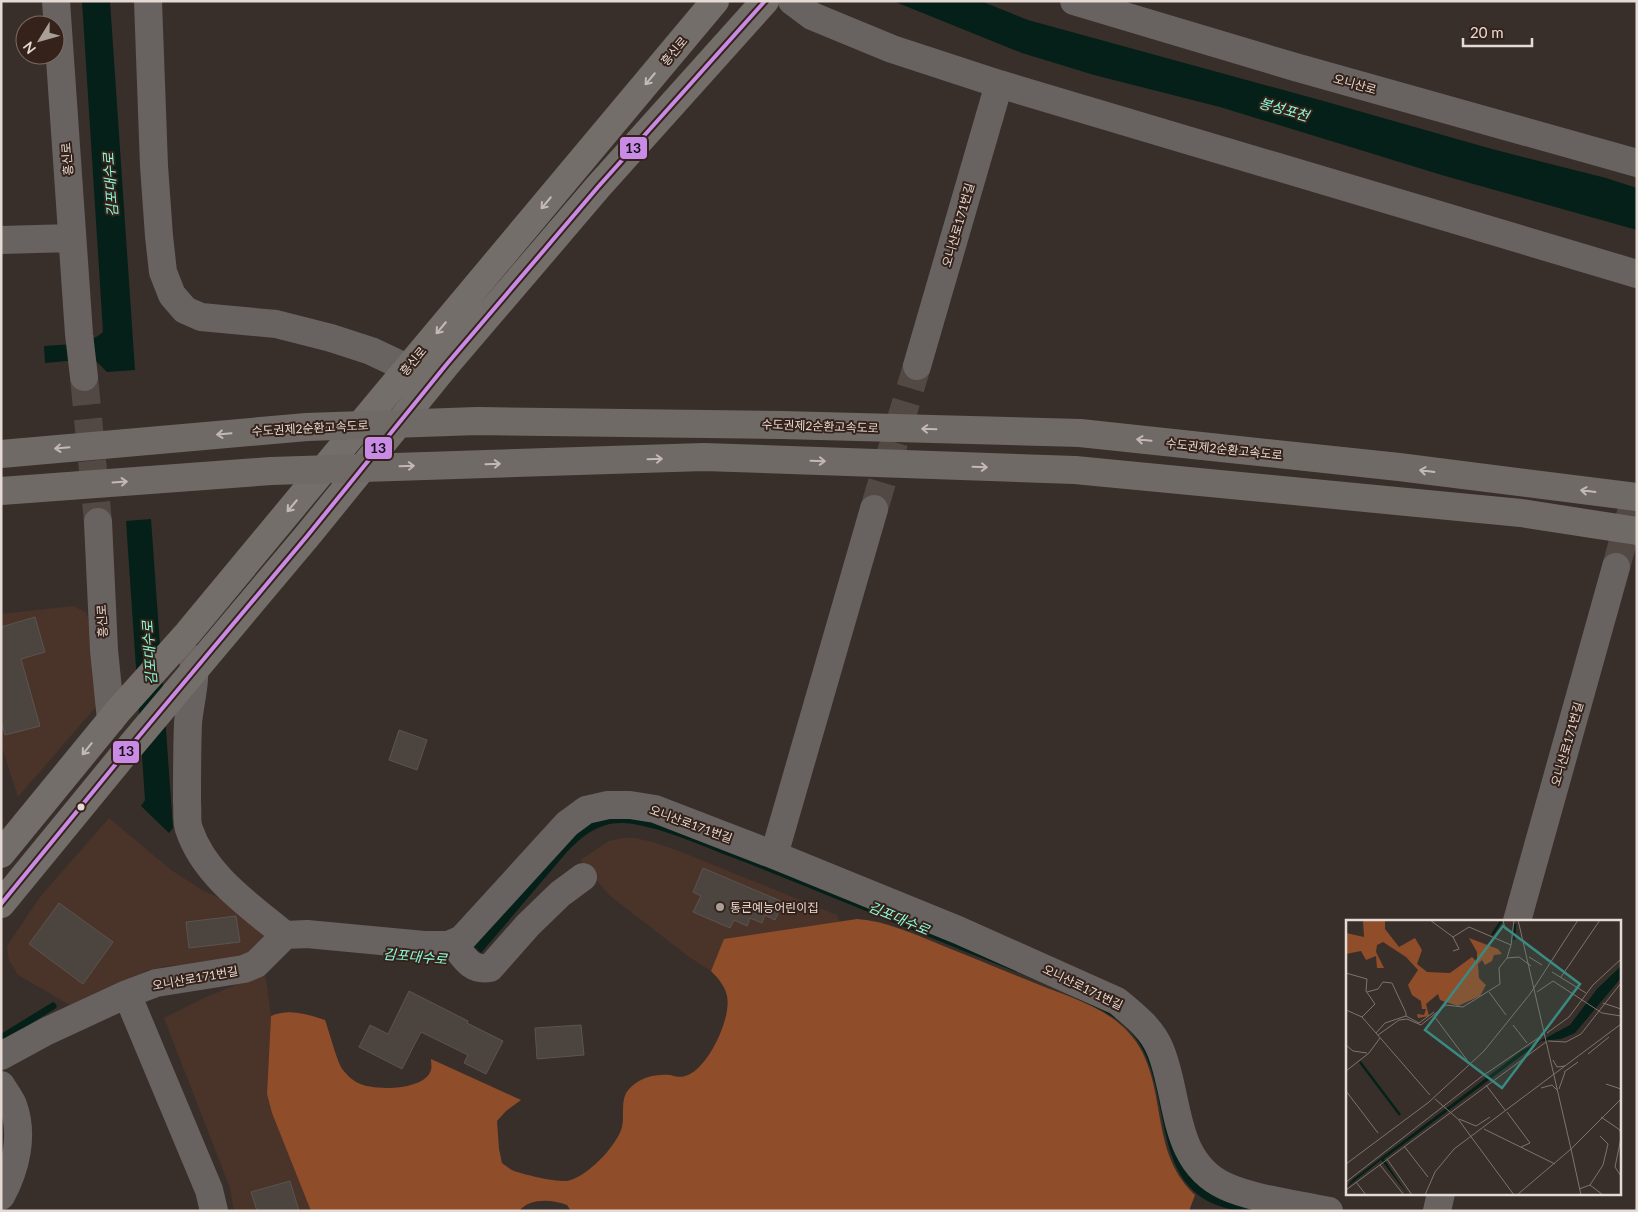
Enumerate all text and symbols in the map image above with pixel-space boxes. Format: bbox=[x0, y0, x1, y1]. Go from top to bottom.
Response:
north arrow bbox=[15, 15, 65, 65]
scale bar bbox=[1463, 15, 1532, 47]
text: 20 m bbox=[1470, 23, 1504, 41]
street label: 흥신로 bbox=[658, 33, 690, 69]
text: N bbox=[19, 39, 39, 58]
street label: 오니산로 bbox=[1332, 71, 1378, 97]
one-way arrow bbox=[645, 72, 656, 85]
water label: 봉성포천 bbox=[1257, 94, 1312, 125]
line badge: 13 bbox=[619, 136, 648, 160]
text: 13 bbox=[625, 139, 641, 156]
street label: 흥신로 bbox=[58, 142, 76, 176]
water label: 김포대수로 bbox=[99, 151, 121, 218]
street label: 오니산로171번길 bbox=[939, 181, 977, 269]
one-way arrow bbox=[540, 196, 551, 209]
one-way arrow bbox=[436, 321, 447, 334]
street label: 흥신로 bbox=[397, 343, 429, 379]
street label: 수도권제2순환고속도로 bbox=[761, 416, 879, 436]
street label: 수도권제2순환고속도로 bbox=[251, 417, 369, 439]
one-way arrow bbox=[922, 424, 938, 434]
one-way arrow bbox=[216, 429, 232, 439]
one-way arrow bbox=[1136, 435, 1152, 445]
street label: 수도권제2순환고속도로 bbox=[1165, 435, 1283, 463]
line badge: 13 bbox=[364, 436, 393, 460]
text: 13 bbox=[370, 439, 386, 456]
one-way arrow bbox=[54, 444, 70, 453]
one-way arrow bbox=[647, 454, 663, 463]
one-way arrow bbox=[809, 456, 825, 466]
one-way arrow bbox=[485, 459, 501, 468]
one-way arrow bbox=[399, 462, 415, 471]
one-way arrow bbox=[972, 462, 988, 472]
one-way arrow bbox=[1420, 465, 1436, 475]
one-way arrow bbox=[111, 477, 127, 487]
one-way arrow bbox=[1581, 486, 1597, 496]
one-way arrow bbox=[287, 499, 298, 512]
street label: 흥신로 bbox=[94, 604, 110, 638]
water label: 김포대수로 bbox=[138, 619, 160, 686]
street label: 오니산로171번길 bbox=[1548, 700, 1586, 788]
line badge: 13 bbox=[112, 740, 140, 764]
one-way arrow bbox=[81, 742, 93, 755]
text: 13 bbox=[118, 742, 134, 759]
unlabelled marker bbox=[76, 802, 86, 812]
street label: 오니산로171번길 bbox=[647, 802, 735, 846]
water label: 김포대수로 bbox=[866, 898, 933, 939]
place label: 통큰예능어린이집 bbox=[730, 900, 818, 915]
marker: 통큰예능어린이집 bbox=[714, 901, 726, 913]
inset map bbox=[1346, 920, 1620, 1194]
water label: 김포대수로 bbox=[382, 945, 449, 967]
street label: 오니산로171번길 bbox=[1041, 961, 1125, 1013]
street label: 오니산로171번길 bbox=[151, 963, 239, 993]

